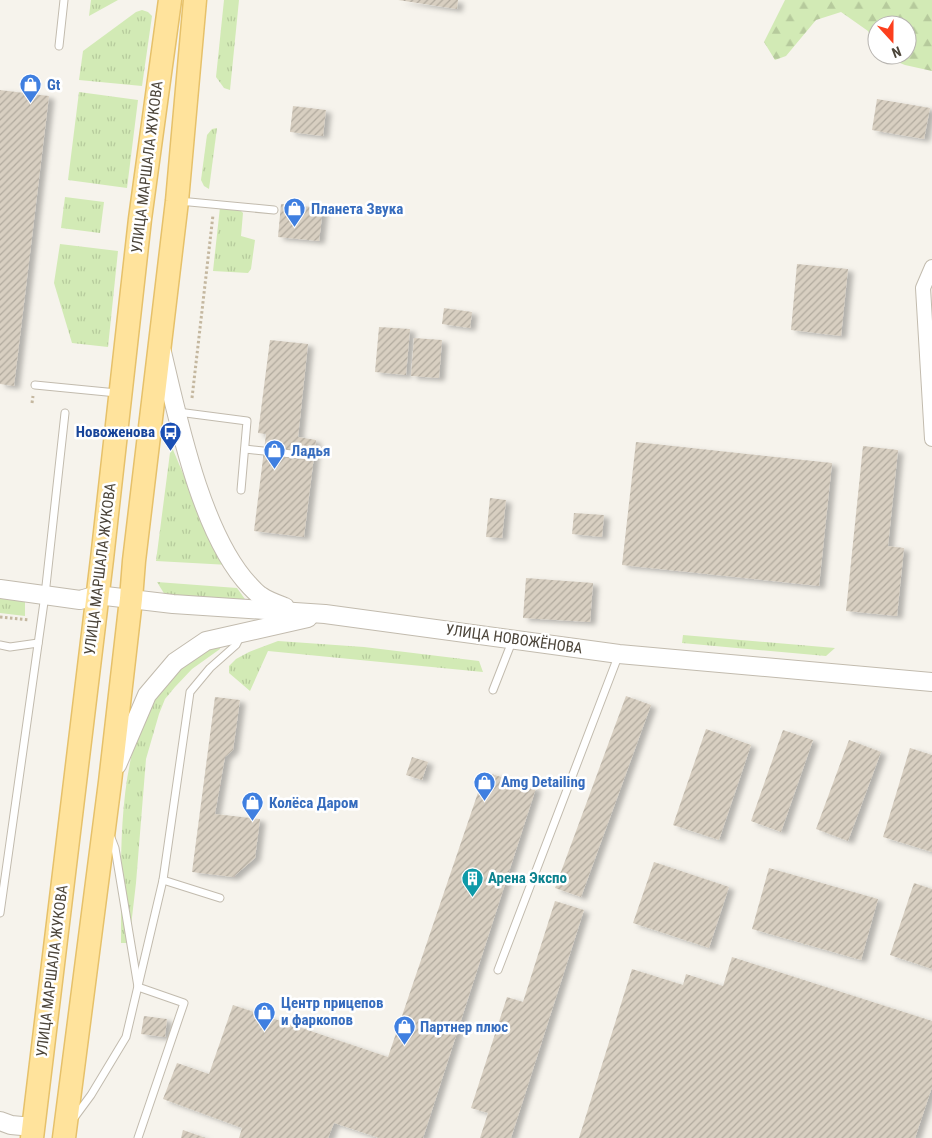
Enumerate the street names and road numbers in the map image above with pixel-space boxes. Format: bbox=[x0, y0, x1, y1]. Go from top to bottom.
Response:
street label: УЛИЦА МАРШАЛА ЖУКОВА bbox=[128, 80, 167, 254]
street label: УЛИЦА МАРШАЛА ЖУКОВА bbox=[81, 482, 120, 656]
street label: УЛИЦА НОВОЖЁНОВА bbox=[444, 620, 584, 658]
street label: УЛИЦА МАРШАЛА ЖУКОВА bbox=[33, 884, 72, 1058]

